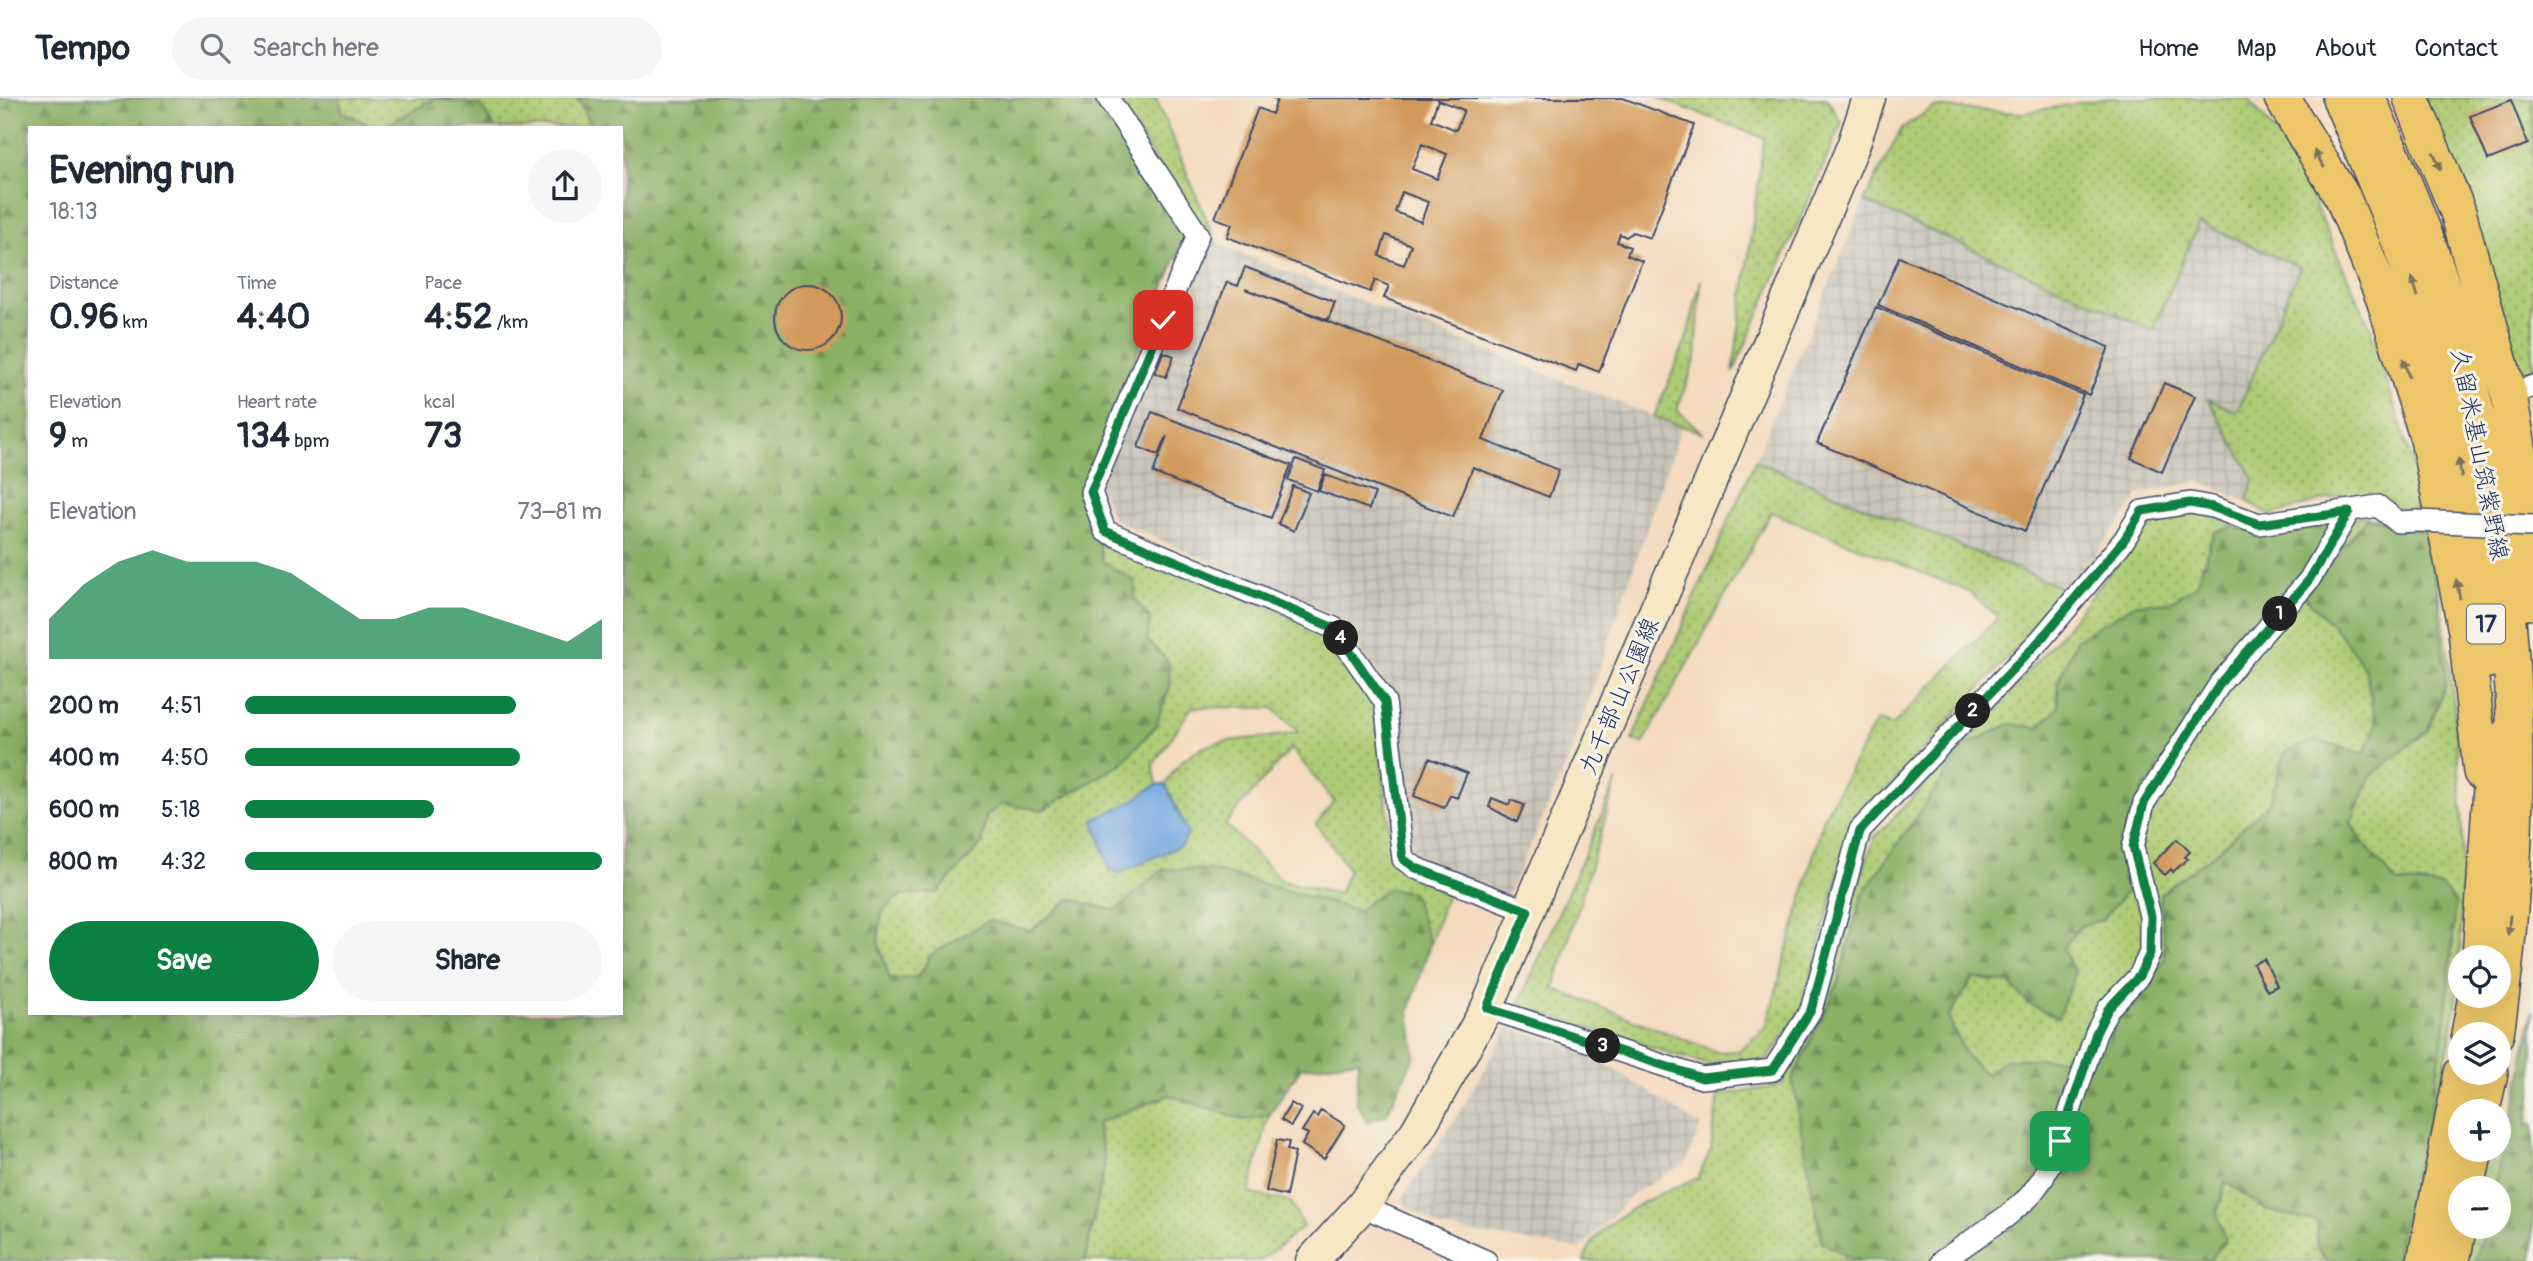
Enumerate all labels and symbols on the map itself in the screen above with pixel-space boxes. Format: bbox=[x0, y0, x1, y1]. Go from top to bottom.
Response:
one-way arrow bbox=[2313, 149, 2325, 168]
one-way arrow bbox=[2431, 151, 2443, 171]
one-way arrow bbox=[2410, 276, 2420, 297]
pin bbox=[1133, 290, 1193, 350]
street label: 久留米基山筑紫野線 bbox=[2445, 345, 2514, 563]
one-way arrow bbox=[2400, 358, 2410, 379]
one-way arrow bbox=[2454, 457, 2465, 479]
one-way arrow bbox=[2452, 578, 2463, 600]
pin: 1 bbox=[2262, 596, 2298, 632]
road number: 17 bbox=[2467, 604, 2505, 644]
street label: 九千部山公園線 bbox=[1573, 613, 1666, 779]
pin: 4 bbox=[1324, 620, 1358, 656]
pin: 2 bbox=[1955, 694, 1990, 728]
one-way arrow bbox=[2503, 914, 2514, 936]
pin: 3 bbox=[1586, 1028, 1620, 1063]
pin bbox=[2030, 1111, 2090, 1171]

